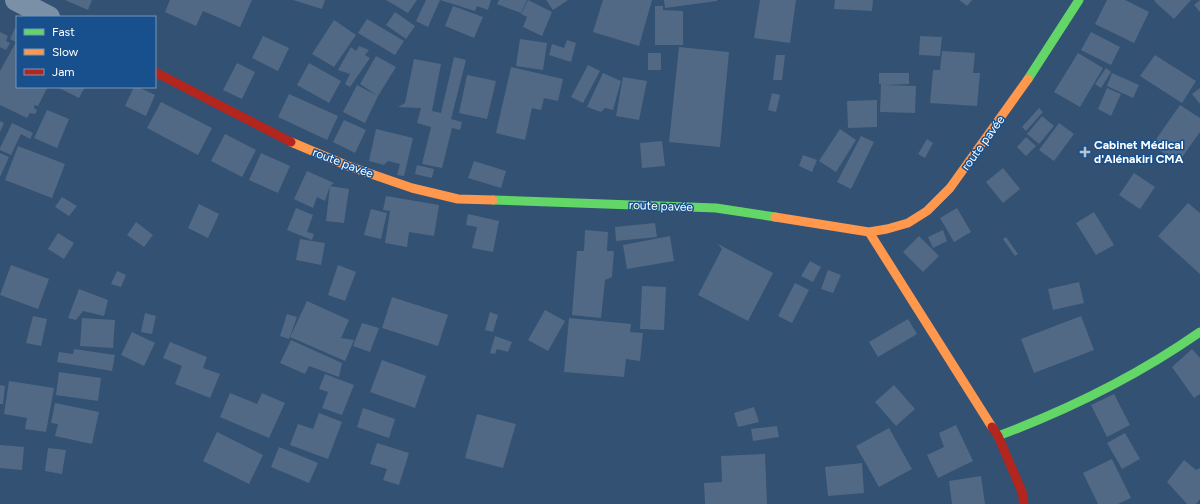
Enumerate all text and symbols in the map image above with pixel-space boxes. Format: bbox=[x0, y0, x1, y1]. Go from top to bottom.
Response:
legend bbox=[16, 16, 156, 88]
text: Fast bbox=[52, 25, 75, 39]
text: Slow bbox=[52, 45, 79, 59]
text: Jam bbox=[52, 65, 75, 79]
street label: route pavée bbox=[959, 113, 1008, 173]
place label: Cabinet Médical d'Alénakiri CMA bbox=[1094, 138, 1184, 166]
street label: route pavée bbox=[311, 145, 376, 181]
marker: Cabinet Médical d'Alénakiri CMA bbox=[1079, 146, 1091, 158]
street label: route pavée bbox=[629, 198, 694, 214]

